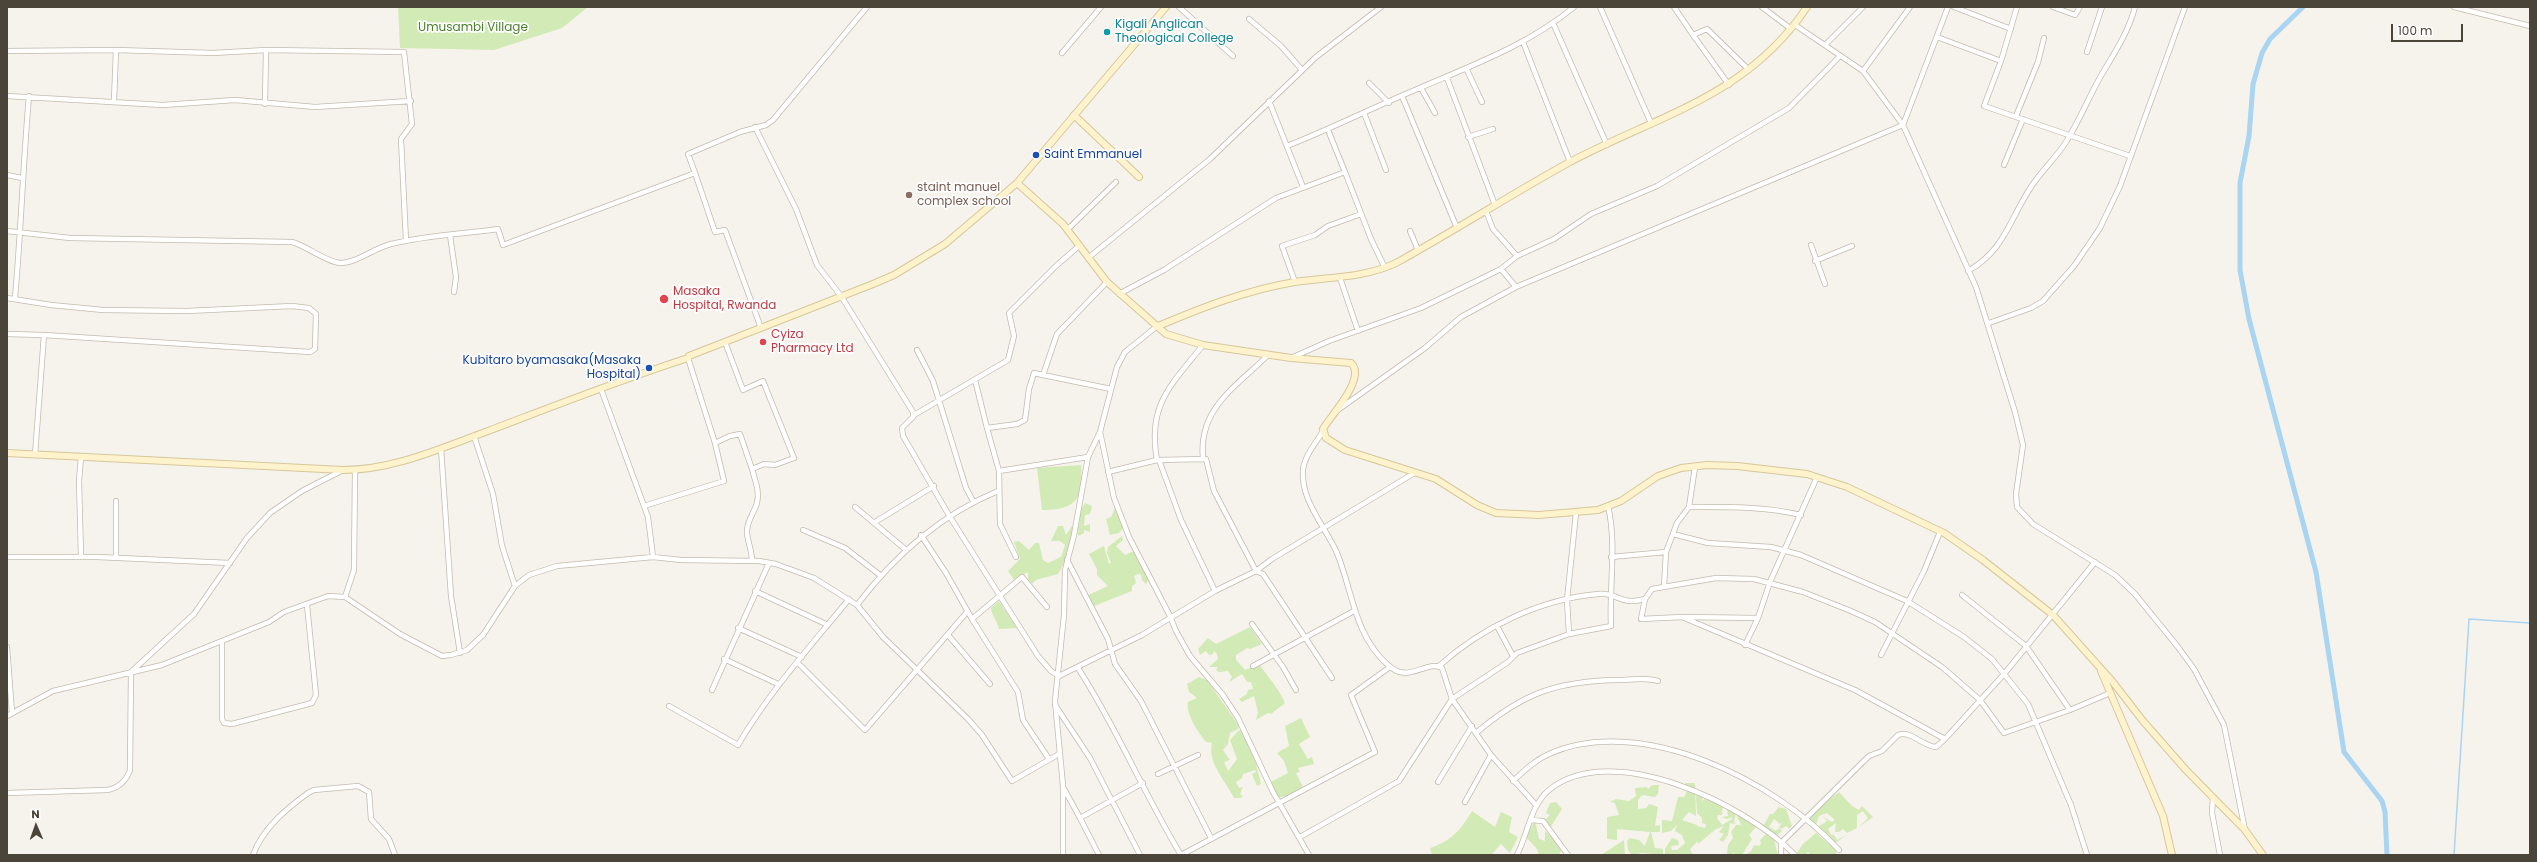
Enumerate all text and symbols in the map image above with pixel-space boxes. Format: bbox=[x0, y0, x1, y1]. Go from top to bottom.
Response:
scale bar bbox=[2393, 16, 2465, 42]
place label: Kigali Anglican Theological College bbox=[1115, 18, 1233, 46]
park label: Umusambi Village bbox=[418, 21, 528, 35]
text: 100 m bbox=[2398, 22, 2432, 39]
marker: Kigali Anglican Theological College bbox=[1102, 27, 1112, 37]
place label: Saint Emmanuel bbox=[1044, 148, 1142, 162]
marker: Saint Emmanuel bbox=[1031, 150, 1041, 160]
place label: staint manuel complex school bbox=[917, 181, 1011, 209]
marker: staint manuel complex school bbox=[904, 190, 914, 200]
place label: Masaka Hospital, Rwanda bbox=[673, 285, 776, 313]
marker: Masaka Hospital, Rwanda bbox=[658, 293, 670, 305]
place label: Cyiza Pharmacy Ltd bbox=[771, 328, 854, 356]
marker: Cyiza Pharmacy Ltd bbox=[758, 337, 768, 347]
place label: Kubitaro byamasaka(Masaka Hospital) bbox=[463, 354, 641, 382]
marker: Kubitaro byamasaka(Masaka Hospital) bbox=[644, 363, 654, 373]
north arrow bbox=[16, 806, 56, 846]
text: N bbox=[31, 806, 40, 822]

